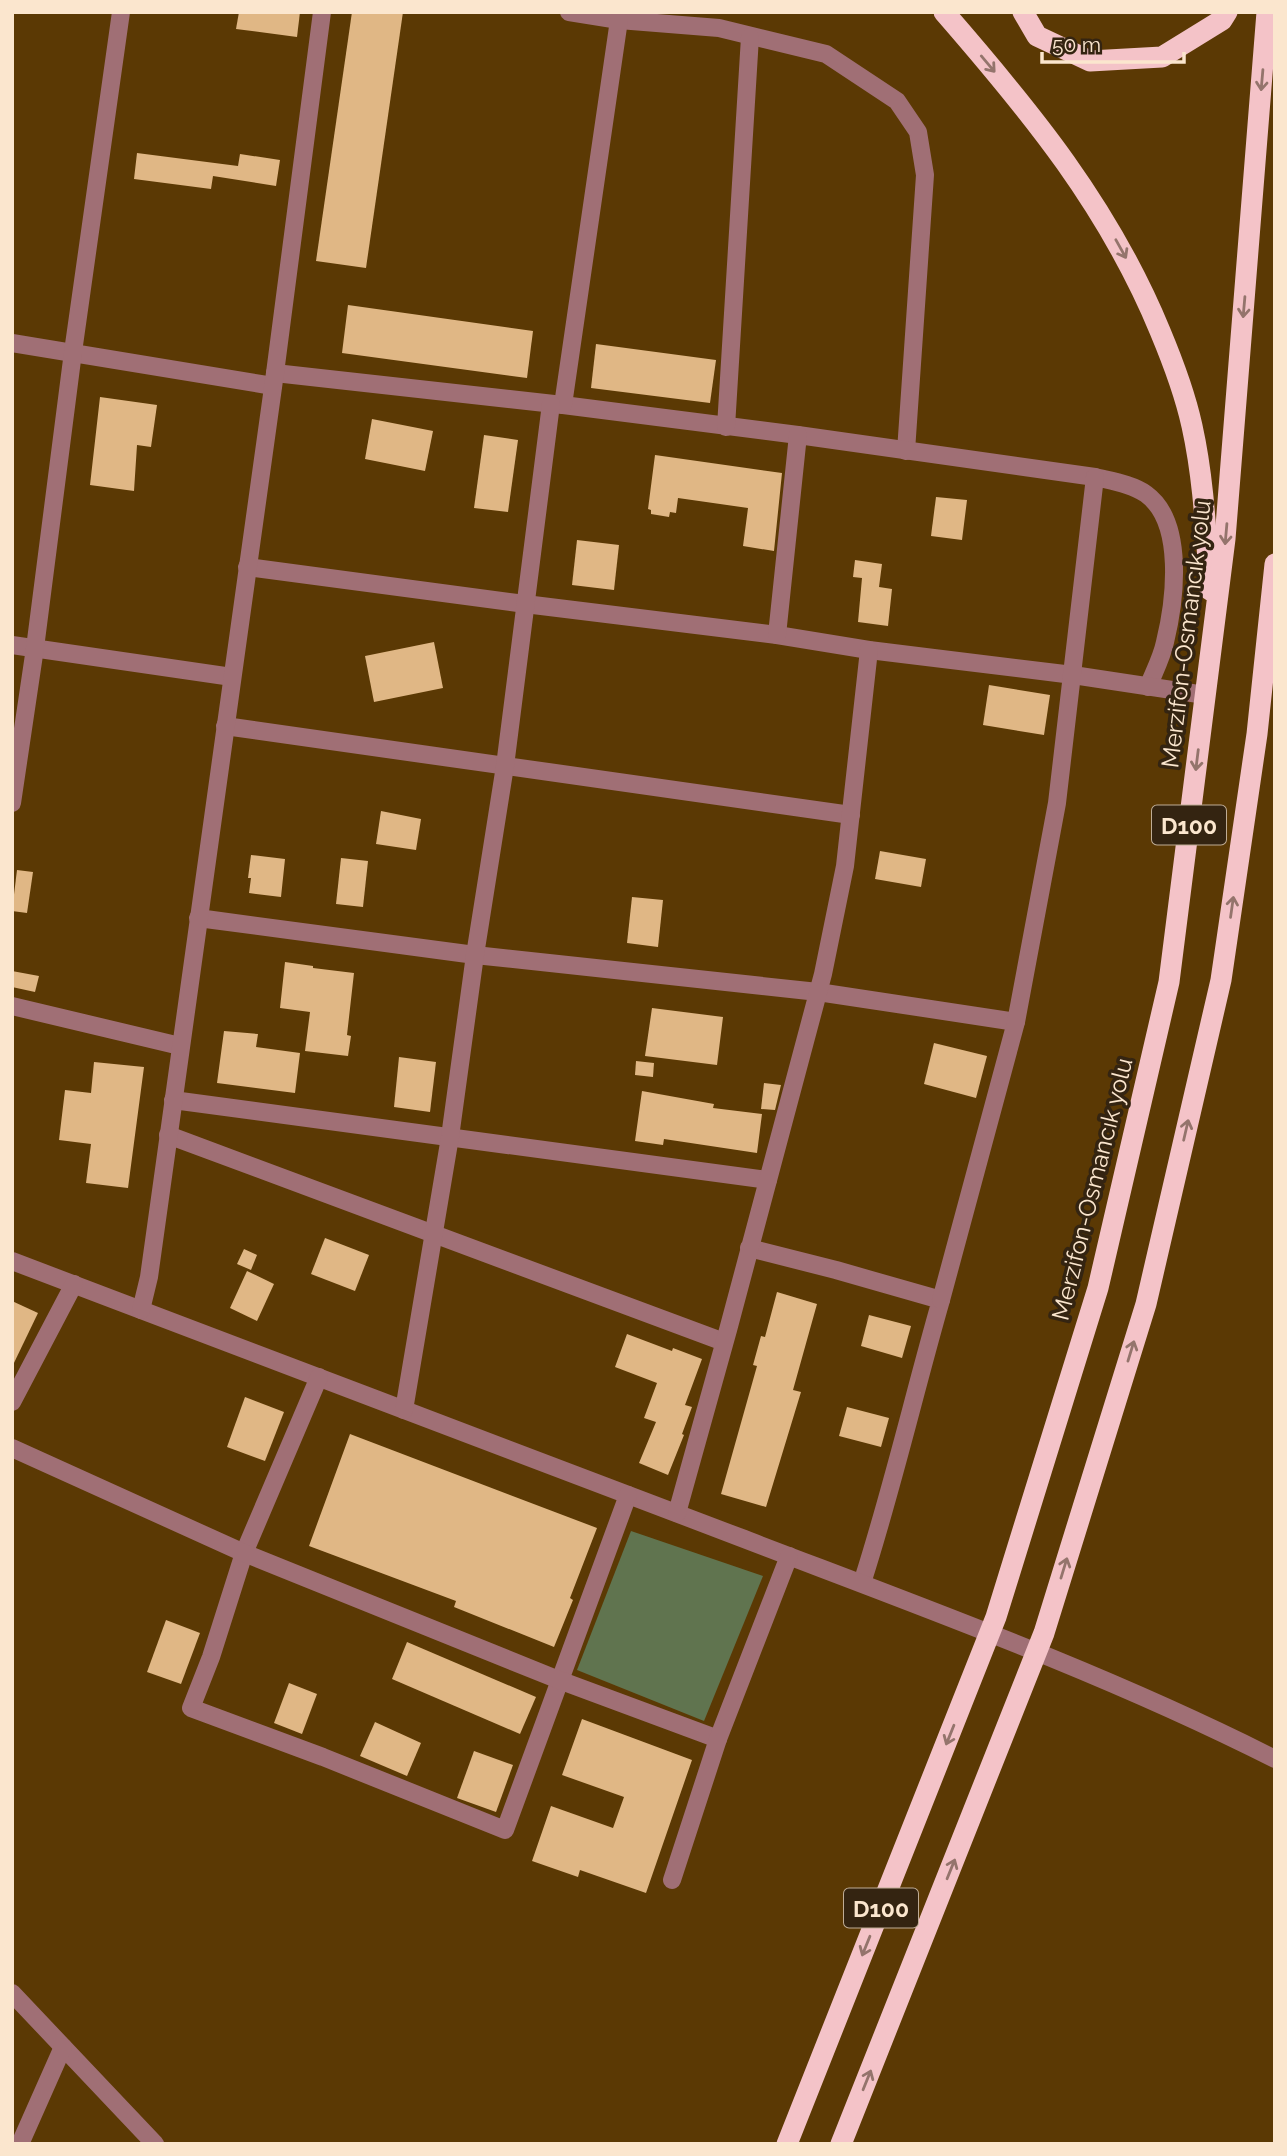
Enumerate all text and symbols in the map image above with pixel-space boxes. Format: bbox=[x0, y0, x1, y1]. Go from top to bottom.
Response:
scale bar bbox=[1042, 21, 1184, 65]
text: 50 m bbox=[1052, 32, 1101, 57]
one-way arrow bbox=[980, 55, 996, 73]
one-way arrow bbox=[1255, 68, 1268, 91]
one-way arrow bbox=[1114, 238, 1128, 258]
one-way arrow bbox=[1237, 295, 1250, 318]
street label: Merzifon-Osmancık yolu bbox=[1155, 499, 1217, 769]
one-way arrow bbox=[1219, 522, 1232, 545]
one-way arrow bbox=[1191, 748, 1204, 770]
road number: D100 bbox=[1152, 806, 1226, 845]
one-way arrow bbox=[1225, 896, 1238, 919]
street label: Merzifon-Osmancık yolu bbox=[1045, 1055, 1139, 1323]
one-way arrow bbox=[1180, 1119, 1193, 1142]
one-way arrow bbox=[1126, 1340, 1139, 1362]
one-way arrow bbox=[1059, 1557, 1072, 1579]
one-way arrow bbox=[942, 1724, 955, 1745]
one-way arrow bbox=[945, 1859, 958, 1880]
road number: D100 bbox=[844, 1888, 918, 1927]
one-way arrow bbox=[858, 1935, 871, 1957]
one-way arrow bbox=[861, 2070, 874, 2092]

